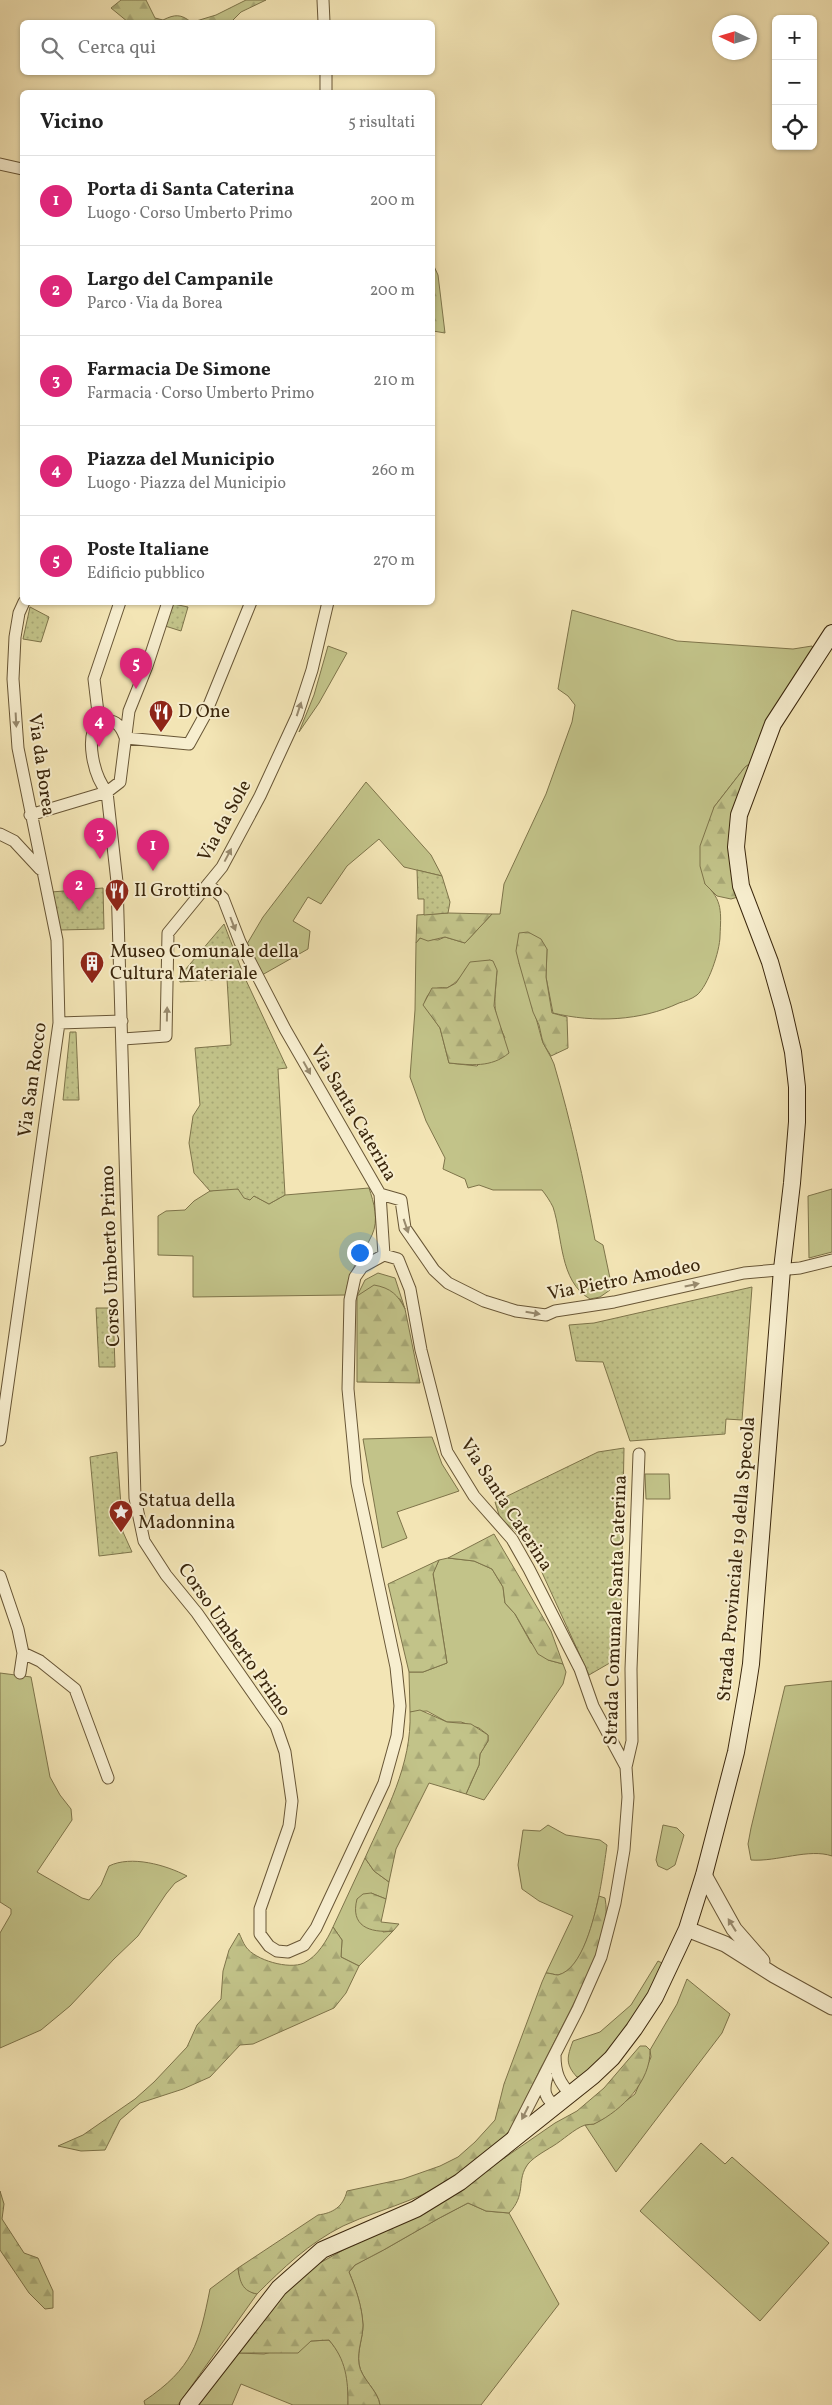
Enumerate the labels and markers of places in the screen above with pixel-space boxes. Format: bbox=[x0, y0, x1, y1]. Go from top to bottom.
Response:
pin: 5 bbox=[120, 648, 152, 689]
restaurant icon: D One bbox=[148, 699, 174, 733]
place label: D One bbox=[178, 699, 230, 725]
pin: 4 bbox=[83, 706, 115, 747]
pin: 3 bbox=[84, 818, 116, 859]
pin: 1 bbox=[137, 830, 169, 871]
pin: 2 bbox=[63, 870, 95, 911]
restaurant icon: Il Grottino bbox=[104, 878, 130, 912]
place label: Il Grottino bbox=[134, 878, 222, 904]
place label: Museo Comunale della Cultura Materiale bbox=[110, 939, 299, 987]
building icon: Museo Comunale della Cultura Materiale bbox=[79, 950, 105, 984]
place label: Statua della Madonnina bbox=[138, 1488, 236, 1536]
place icon: Statua della Madonnina bbox=[108, 1499, 134, 1533]

